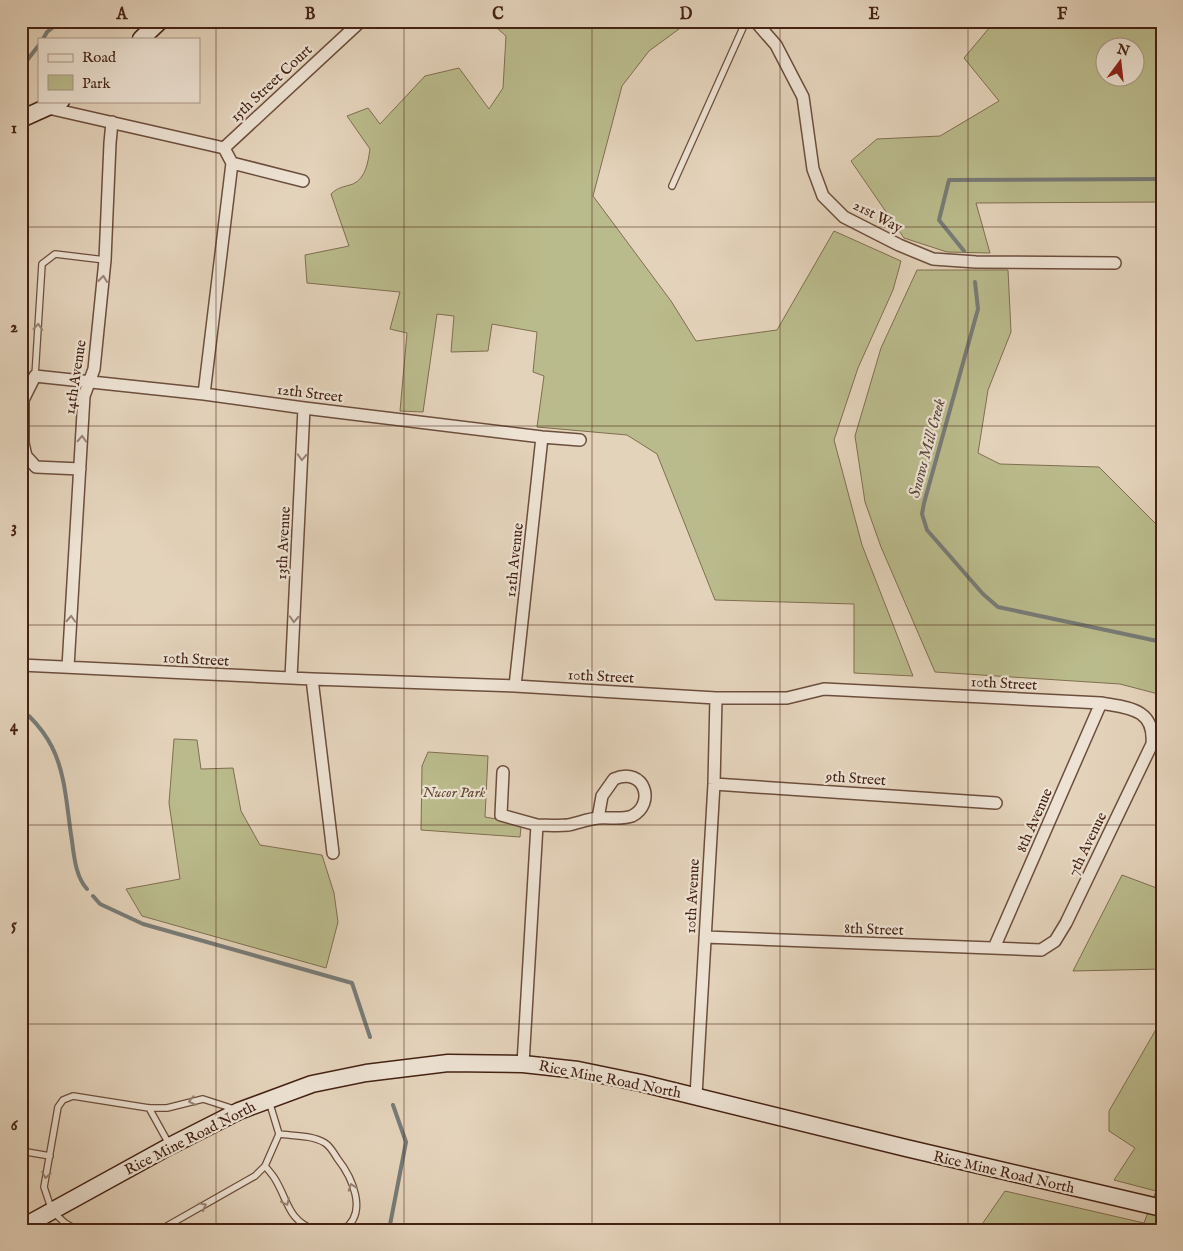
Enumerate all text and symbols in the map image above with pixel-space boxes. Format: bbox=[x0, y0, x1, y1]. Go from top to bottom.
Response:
text: A bbox=[116, 5, 129, 25]
text: B bbox=[305, 5, 316, 25]
text: C bbox=[492, 5, 504, 25]
text: D bbox=[680, 5, 693, 25]
text: E bbox=[868, 5, 880, 25]
text: F bbox=[1057, 5, 1068, 25]
legend bbox=[38, 38, 200, 102]
north arrow bbox=[1096, 38, 1146, 88]
text: N bbox=[1114, 40, 1131, 61]
street label: 15th Street Court bbox=[226, 41, 316, 126]
text: Road bbox=[82, 48, 117, 67]
text: Park bbox=[82, 74, 112, 93]
text: 1 bbox=[11, 119, 17, 139]
street label: 21st Way bbox=[850, 196, 906, 238]
one-way arrow bbox=[97, 274, 108, 282]
text: 2 bbox=[10, 318, 18, 338]
one-way arrow bbox=[32, 323, 43, 331]
street label: 14th Avenue bbox=[60, 338, 91, 416]
street label: 12th Street bbox=[276, 380, 344, 407]
water label: Snows Mill Creek bbox=[905, 396, 951, 500]
one-way arrow bbox=[76, 435, 87, 443]
one-way arrow bbox=[296, 453, 307, 461]
street label: 13th Avenue bbox=[272, 506, 295, 580]
text: 3 bbox=[11, 518, 17, 538]
street label: 12th Avenue bbox=[501, 522, 528, 598]
one-way arrow bbox=[66, 614, 77, 622]
one-way arrow bbox=[288, 616, 299, 624]
street label: 10th Street bbox=[162, 648, 230, 671]
street label: 10th Street bbox=[567, 665, 635, 688]
street label: 10th Street bbox=[970, 672, 1038, 695]
text: 4 bbox=[10, 717, 19, 737]
street label: 9th Street bbox=[824, 767, 887, 790]
park label: Nucor Park bbox=[422, 783, 486, 802]
street label: 8th Avenue bbox=[1012, 785, 1057, 855]
street label: 7th Avenue bbox=[1064, 809, 1111, 880]
street label: 10th Avenue bbox=[681, 858, 704, 934]
text: 5 bbox=[11, 916, 17, 936]
street label: 8th Street bbox=[844, 919, 904, 940]
street label: Rice Mine Road North bbox=[537, 1056, 683, 1103]
one-way arrow bbox=[188, 1095, 197, 1106]
street label: Rice Mine Road North bbox=[122, 1097, 259, 1180]
text: 6 bbox=[11, 1116, 19, 1136]
street label: Rice Mine Road North bbox=[931, 1147, 1076, 1198]
one-way arrow bbox=[42, 1171, 52, 1180]
one-way arrow bbox=[348, 1183, 358, 1192]
one-way arrow bbox=[279, 1197, 290, 1206]
one-way arrow bbox=[198, 1202, 207, 1212]

